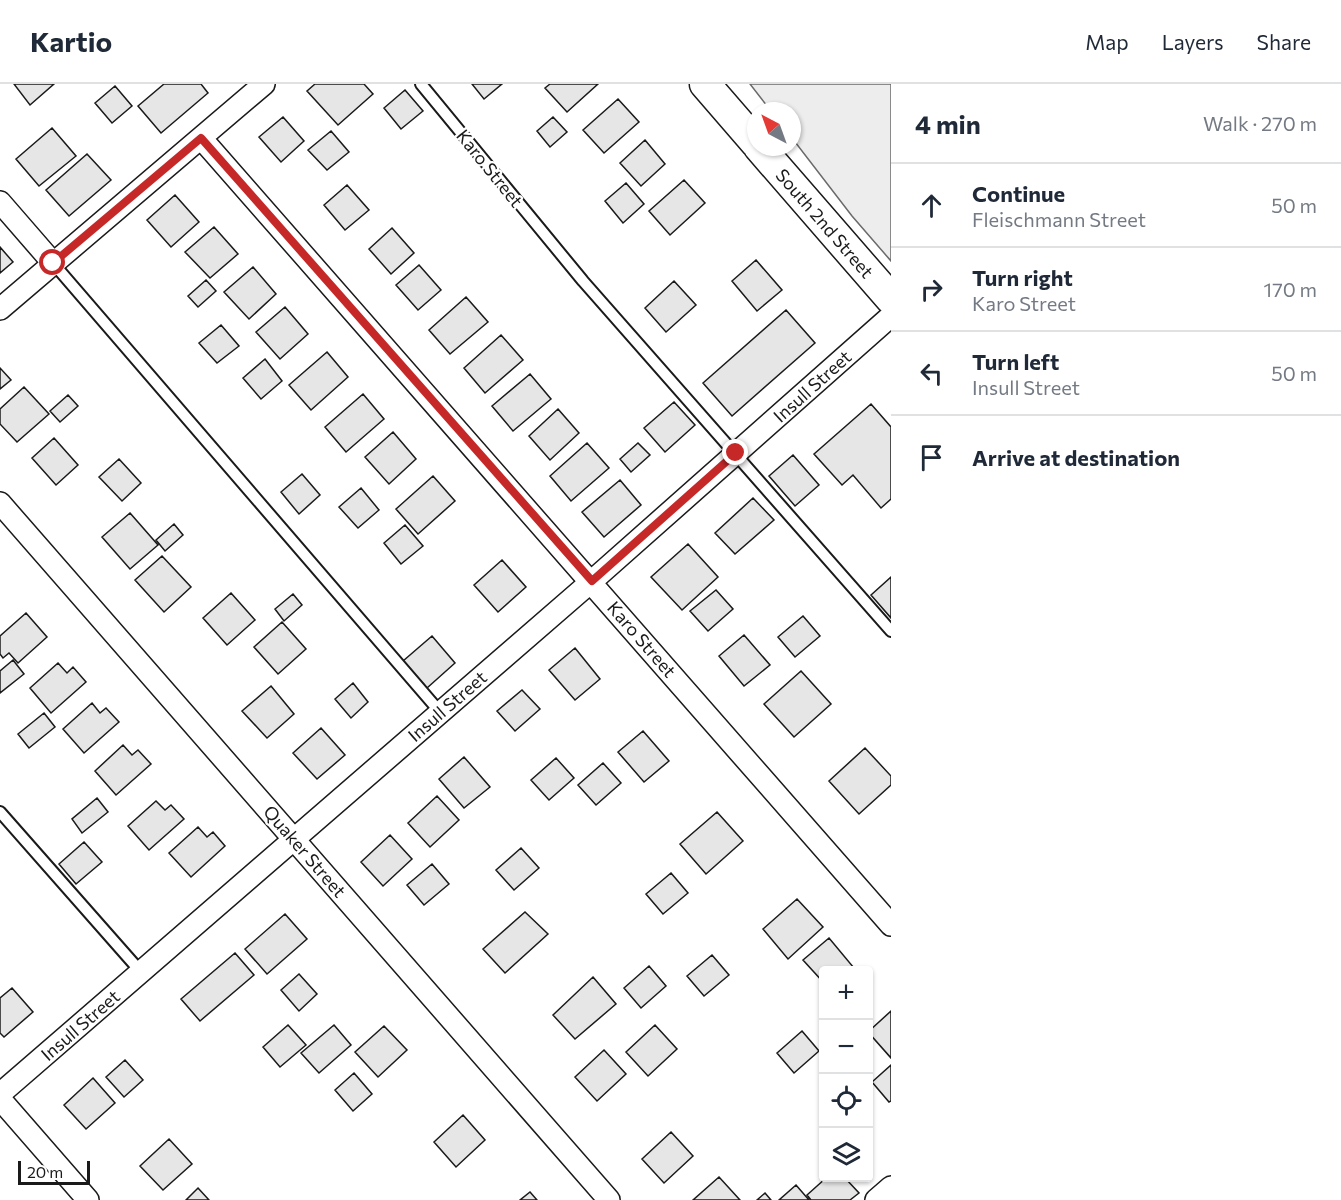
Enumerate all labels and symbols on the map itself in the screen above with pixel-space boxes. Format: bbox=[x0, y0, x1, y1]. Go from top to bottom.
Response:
north arrow bbox=[747, 102, 801, 156]
street label: Karo Street bbox=[452, 125, 528, 211]
street label: South 2nd Street bbox=[772, 164, 878, 282]
route start bbox=[39, 249, 65, 275]
street label: Insull Street bbox=[769, 345, 855, 427]
route end bbox=[722, 439, 748, 465]
street label: Karo Street bbox=[603, 597, 681, 681]
street label: Insull Street bbox=[403, 666, 491, 746]
street label: Quaker Street bbox=[259, 801, 351, 901]
street label: Insull Street bbox=[36, 985, 124, 1065]
scale bar bbox=[18, 1158, 90, 1186]

